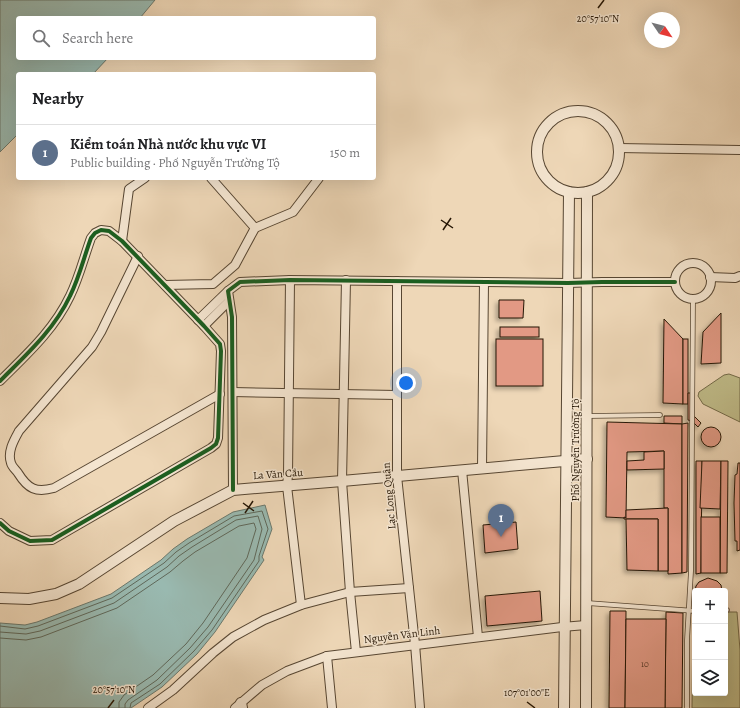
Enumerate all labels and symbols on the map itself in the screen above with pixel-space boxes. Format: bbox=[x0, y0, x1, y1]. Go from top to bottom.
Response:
text: 20°57'10"N bbox=[577, 12, 619, 25]
north arrow bbox=[644, 12, 680, 48]
your location bbox=[396, 373, 416, 393]
street label: Phố Nguyễn Trường Tộ bbox=[568, 398, 583, 501]
street label: Lạc Long Quân bbox=[379, 462, 399, 530]
street label: La Văn Cầu bbox=[253, 465, 304, 483]
pin: 1 bbox=[488, 504, 514, 537]
street label: Nguyễn Văn Linh bbox=[363, 623, 441, 647]
house number: 10 bbox=[641, 658, 649, 670]
text: 20°57'10"N bbox=[93, 683, 135, 696]
text: 107°01'00"E bbox=[504, 686, 550, 699]

